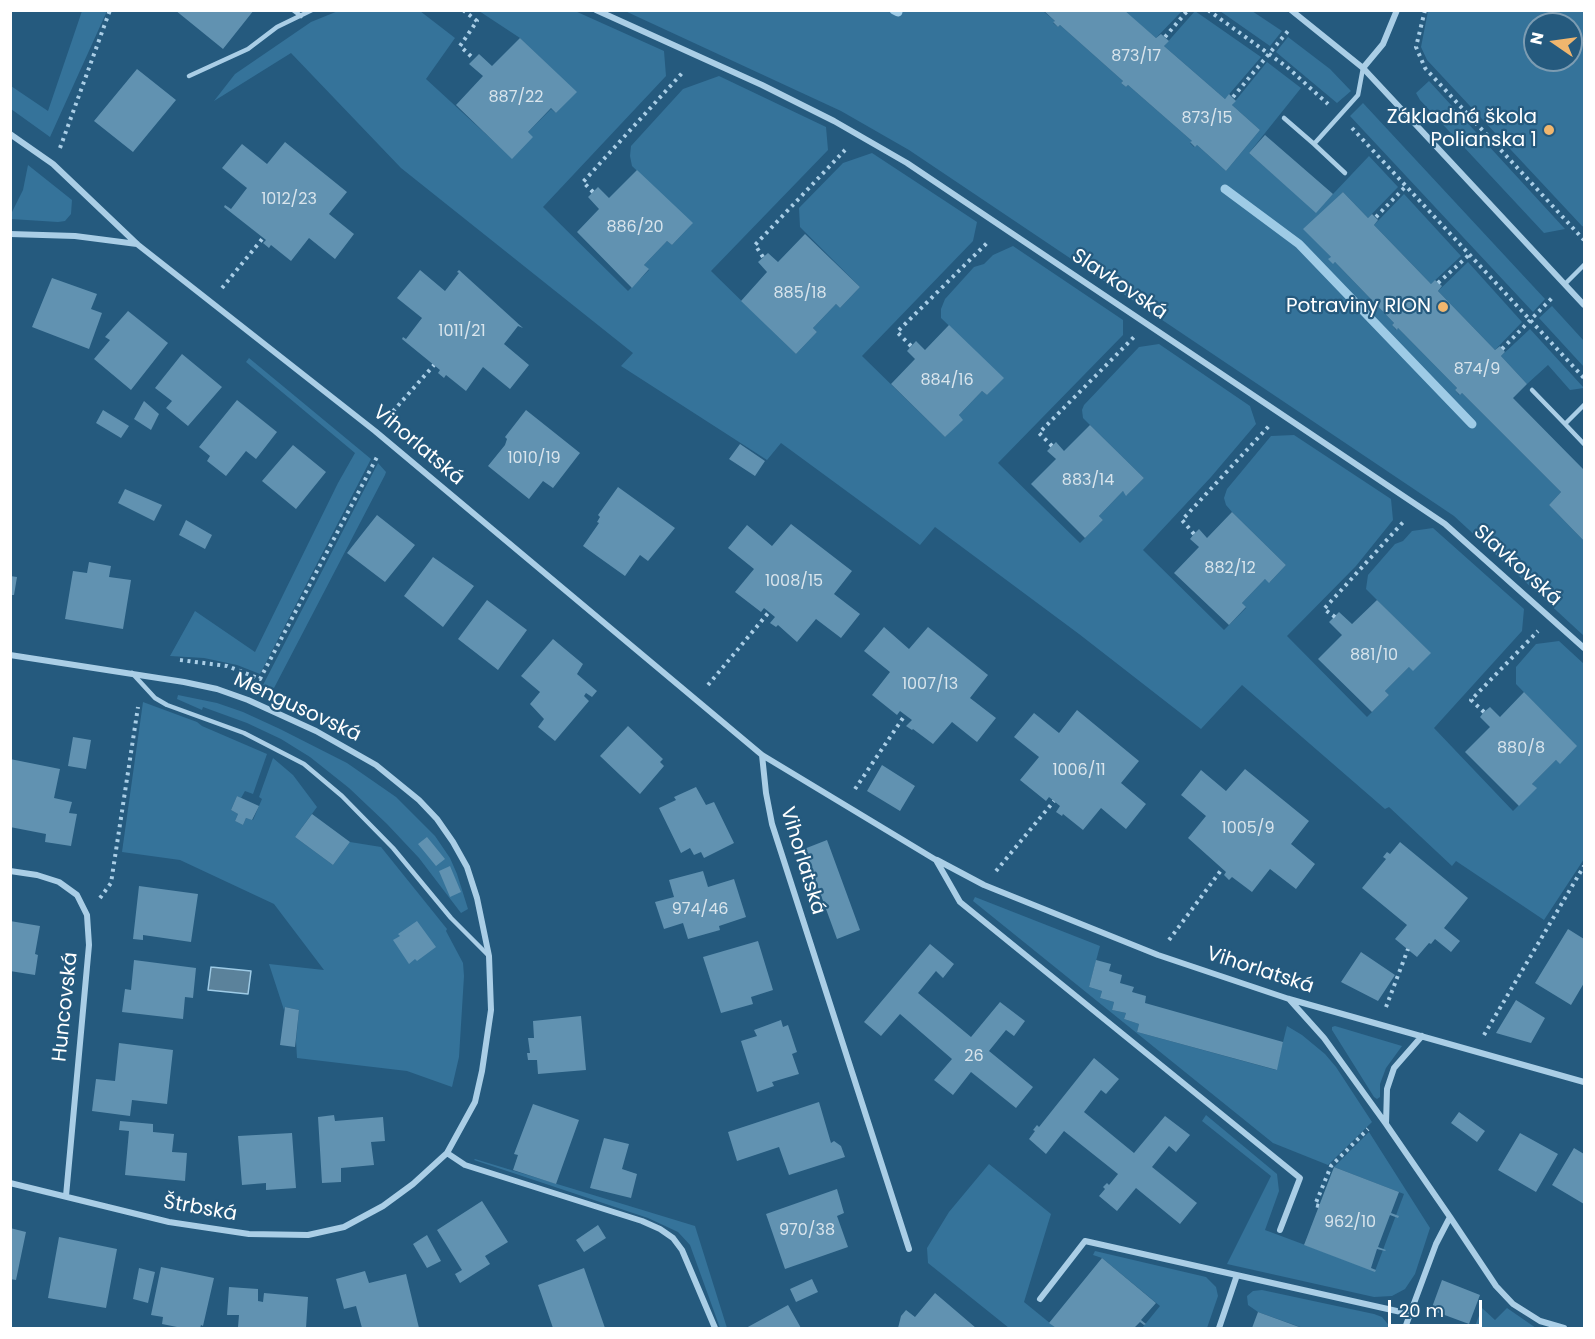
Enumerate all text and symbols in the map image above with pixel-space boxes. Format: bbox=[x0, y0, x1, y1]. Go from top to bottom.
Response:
north arrow bbox=[1523, 12, 1583, 72]
text: N bbox=[1524, 30, 1549, 47]
house number: 873/17 bbox=[1111, 47, 1161, 67]
house number: 887/22 bbox=[489, 88, 543, 108]
place label: Základná škola Polianska 1 bbox=[1387, 106, 1537, 153]
house number: 873/15 bbox=[1181, 109, 1233, 129]
marker: Základná škola Polianska 1 bbox=[1542, 123, 1556, 137]
house number: 1012/23 bbox=[261, 190, 317, 210]
house number: 886/20 bbox=[606, 218, 664, 238]
street label: Slavkovská bbox=[1067, 244, 1171, 326]
house number: 885/18 bbox=[773, 284, 827, 304]
place label: Potraviny RION bbox=[1286, 295, 1431, 319]
marker: Potraviny RION bbox=[1436, 300, 1450, 314]
house number: 1011/21 bbox=[438, 322, 486, 342]
house number: 874/9 bbox=[1454, 360, 1500, 380]
house number: 884/16 bbox=[920, 371, 974, 391]
street label: Vihorlatská bbox=[368, 401, 468, 491]
house number: 1010/19 bbox=[507, 449, 561, 469]
house number: 883/14 bbox=[1062, 471, 1114, 491]
street label: Slavkovská bbox=[1468, 520, 1566, 612]
house number: 882/12 bbox=[1204, 559, 1256, 579]
house number: 1008/15 bbox=[765, 572, 823, 592]
house number: 881/10 bbox=[1350, 646, 1398, 666]
street label: Mengusovská bbox=[230, 668, 364, 748]
house number: 1007/13 bbox=[902, 675, 958, 695]
house number: 880/8 bbox=[1497, 739, 1545, 759]
house number: 1006/11 bbox=[1052, 761, 1106, 781]
street label: Vihorlatská bbox=[774, 804, 830, 918]
house number: 1005/9 bbox=[1222, 819, 1274, 839]
house number: 974/46 bbox=[672, 900, 728, 920]
street label: Vihorlatská bbox=[1203, 942, 1317, 1000]
street label: Huncovská bbox=[48, 951, 84, 1063]
house number: 26 bbox=[964, 1047, 984, 1067]
street label: Štrbská bbox=[161, 1191, 239, 1227]
house number: 962/10 bbox=[1324, 1213, 1376, 1233]
house number: 970/38 bbox=[779, 1221, 835, 1241]
scale bar bbox=[1391, 1288, 1486, 1326]
text: 20 m bbox=[1399, 1298, 1444, 1323]

